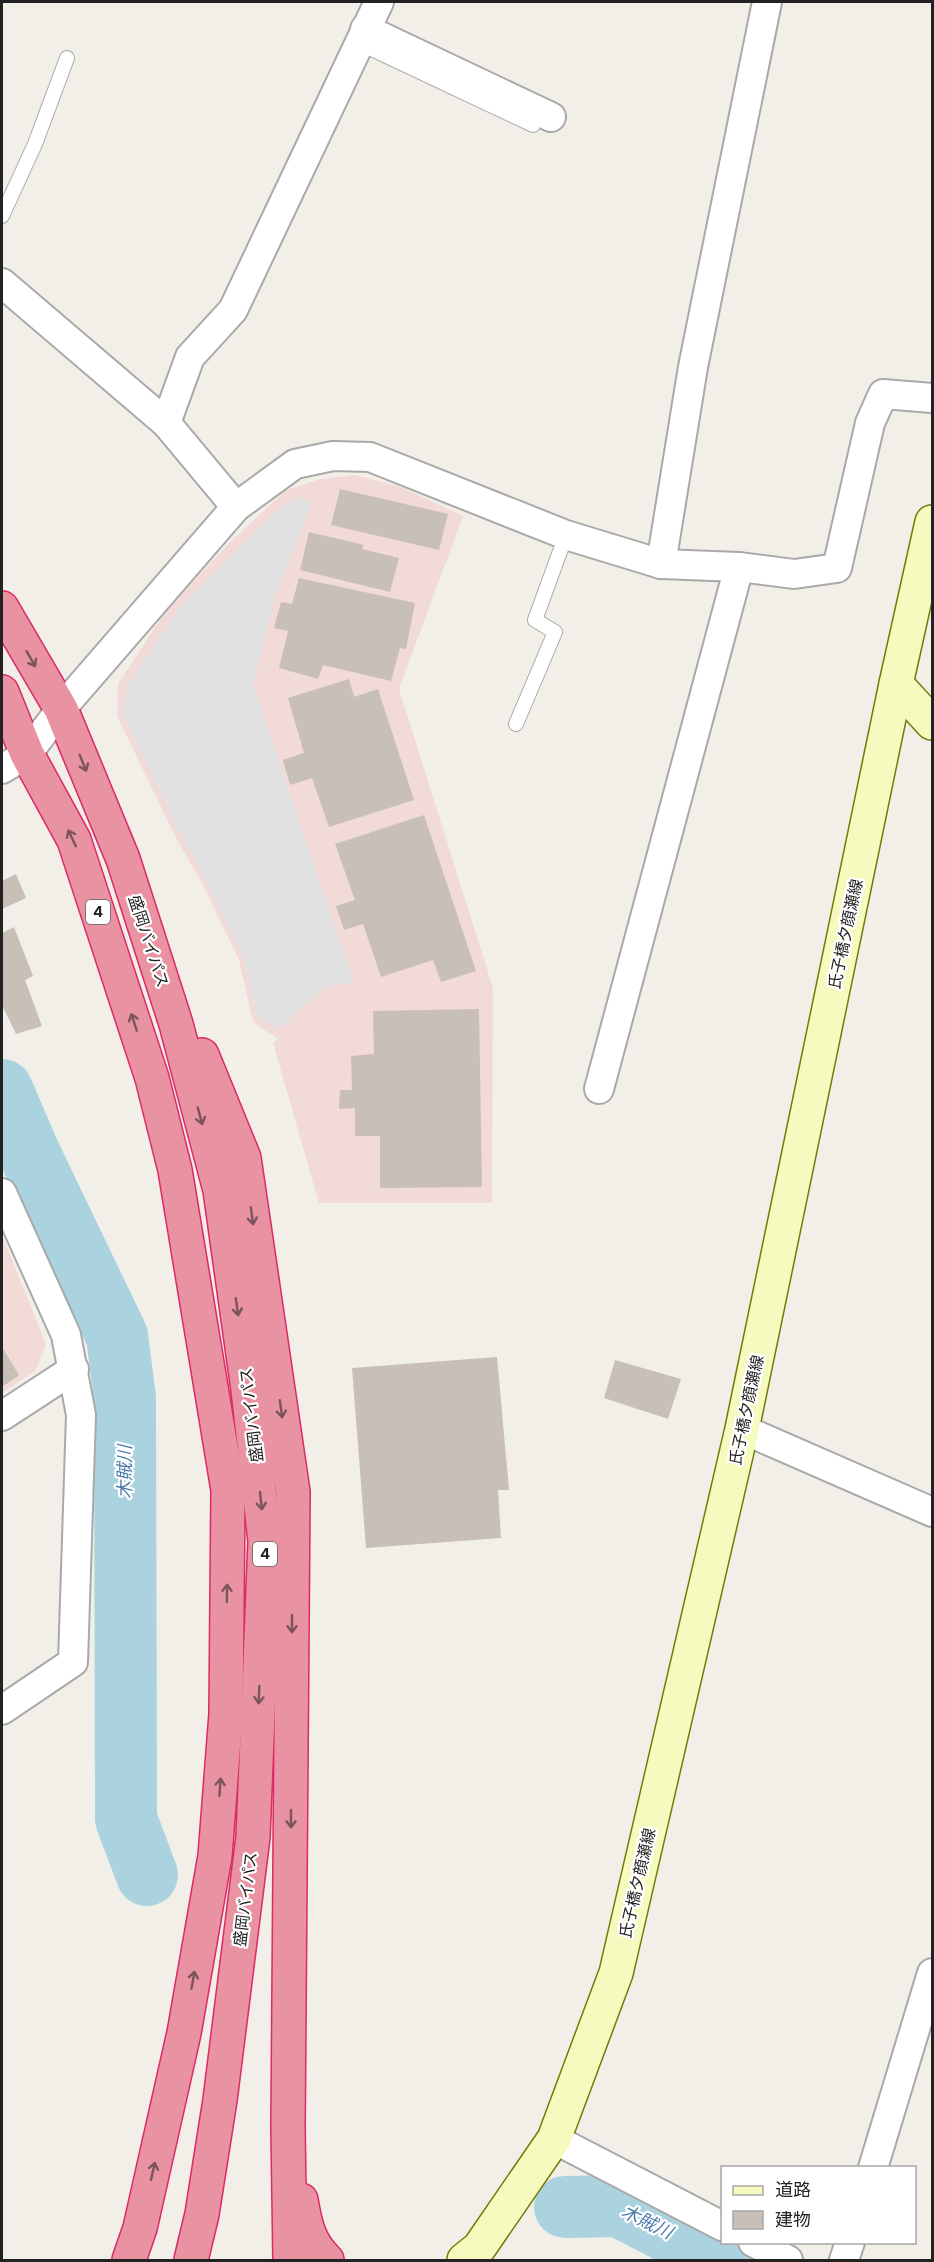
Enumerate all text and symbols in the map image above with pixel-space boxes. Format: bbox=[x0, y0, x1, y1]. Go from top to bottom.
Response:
one-way arrow bbox=[25, 650, 37, 667]
one-way arrow bbox=[78, 754, 89, 772]
one-way arrow bbox=[65, 829, 77, 847]
street label: 氏子橋夕顔瀬線 bbox=[824, 877, 866, 991]
street label: 盛岡バイパス bbox=[125, 892, 173, 990]
road number: 4 bbox=[86, 900, 110, 924]
one-way arrow bbox=[127, 1013, 138, 1032]
one-way arrow bbox=[195, 1106, 207, 1125]
one-way arrow bbox=[247, 1206, 258, 1225]
one-way arrow bbox=[231, 1297, 242, 1317]
street label: 氏子橋夕顔瀬線 bbox=[725, 1353, 767, 1467]
street label: 盛岡バイパス bbox=[235, 1366, 267, 1464]
one-way arrow bbox=[275, 1398, 286, 1418]
water label: 木賊川 bbox=[114, 1443, 135, 1499]
one-way arrow bbox=[256, 1490, 267, 1510]
road number: 4 bbox=[253, 1542, 277, 1566]
one-way arrow bbox=[221, 1583, 233, 1603]
one-way arrow bbox=[286, 1613, 298, 1633]
one-way arrow bbox=[253, 1685, 264, 1705]
one-way arrow bbox=[215, 1778, 226, 1798]
one-way arrow bbox=[285, 1808, 297, 1828]
street label: 氏子橋夕顔瀬線 bbox=[615, 1826, 659, 1940]
street label: 盛岡バイパス bbox=[229, 1850, 261, 1948]
one-way arrow bbox=[188, 1971, 199, 1991]
one-way arrow bbox=[147, 2162, 159, 2181]
legend bbox=[721, 2166, 916, 2244]
text: 道路 bbox=[775, 2179, 811, 2200]
water label: 木賊川 bbox=[618, 2200, 678, 2244]
text: 建物 bbox=[775, 2209, 811, 2230]

